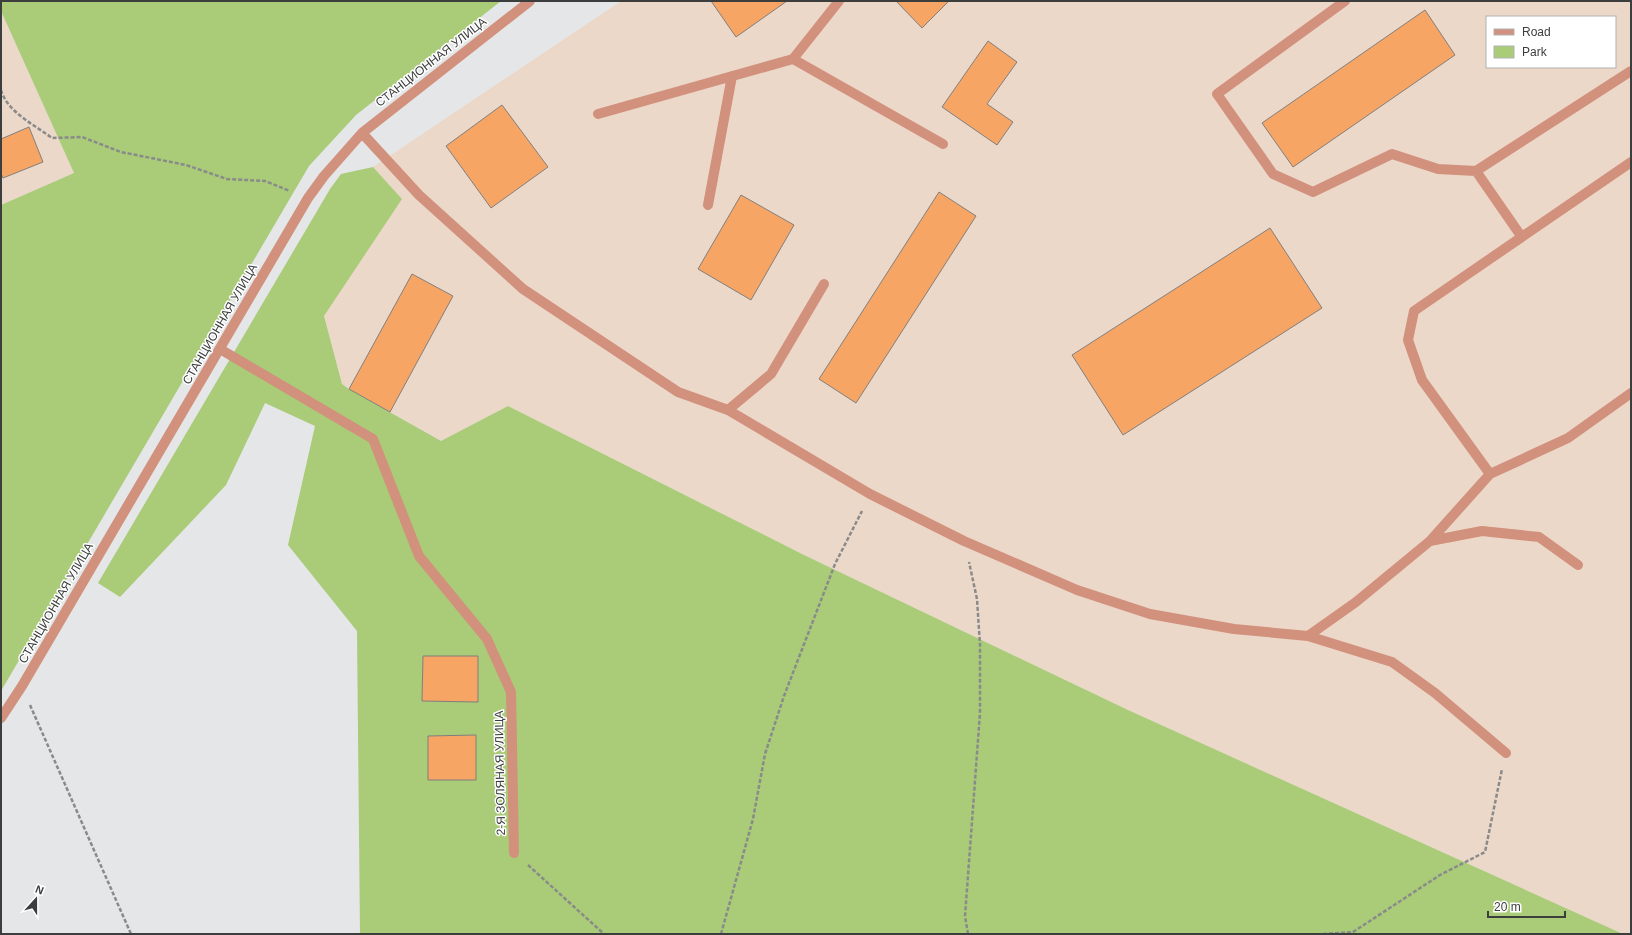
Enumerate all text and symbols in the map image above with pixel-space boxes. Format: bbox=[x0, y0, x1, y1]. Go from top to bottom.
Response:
street label: СТАНЦИОННАЯ УЛИЦА bbox=[373, 14, 489, 110]
legend bbox=[1486, 16, 1616, 68]
text: Road bbox=[1522, 25, 1551, 39]
text: Park bbox=[1522, 45, 1548, 59]
street label: СТАНЦИОННАЯ УЛИЦА bbox=[180, 261, 260, 387]
street label: СТАНЦИОННАЯ УЛИЦА bbox=[16, 540, 96, 666]
street label: 2-Я ЗОЛЯНАЯ УЛИЦА bbox=[492, 710, 508, 836]
north arrow bbox=[16, 879, 56, 919]
text: N bbox=[34, 883, 45, 897]
scale bar bbox=[1488, 893, 1565, 919]
text: 20 m bbox=[1494, 900, 1521, 914]

